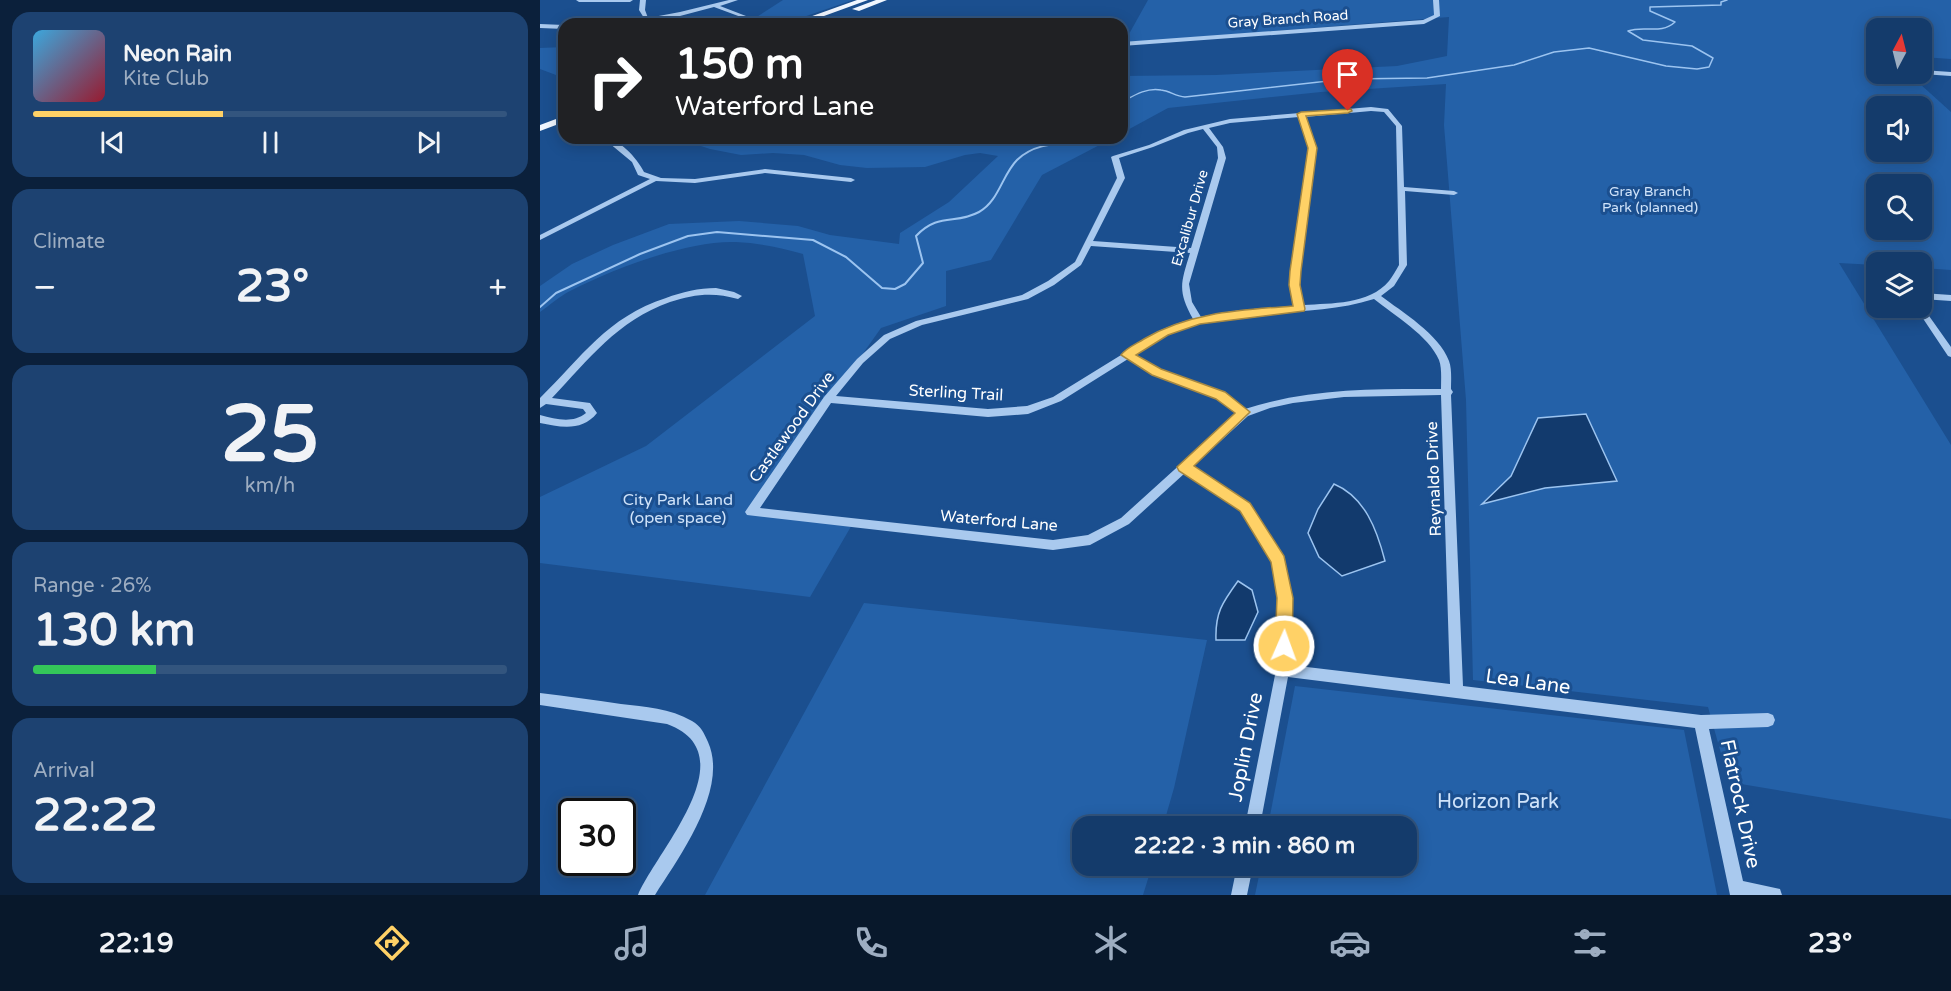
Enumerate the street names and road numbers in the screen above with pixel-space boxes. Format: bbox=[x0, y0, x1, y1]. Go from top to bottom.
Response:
street label: Gray Branch Road bbox=[1227, 6, 1349, 32]
street label: Excalibur Drive bbox=[1168, 168, 1212, 268]
street label: Castlewood Drive bbox=[745, 368, 839, 486]
street label: Sterling Trail bbox=[908, 381, 1004, 405]
street label: Reynaldo Drive bbox=[1422, 421, 1446, 537]
street label: Waterford Lane bbox=[939, 506, 1059, 536]
street label: Lea Lane bbox=[1484, 664, 1572, 700]
street label: Joplin Drive bbox=[1224, 690, 1268, 804]
street label: Flatrock Drive bbox=[1715, 737, 1765, 871]

